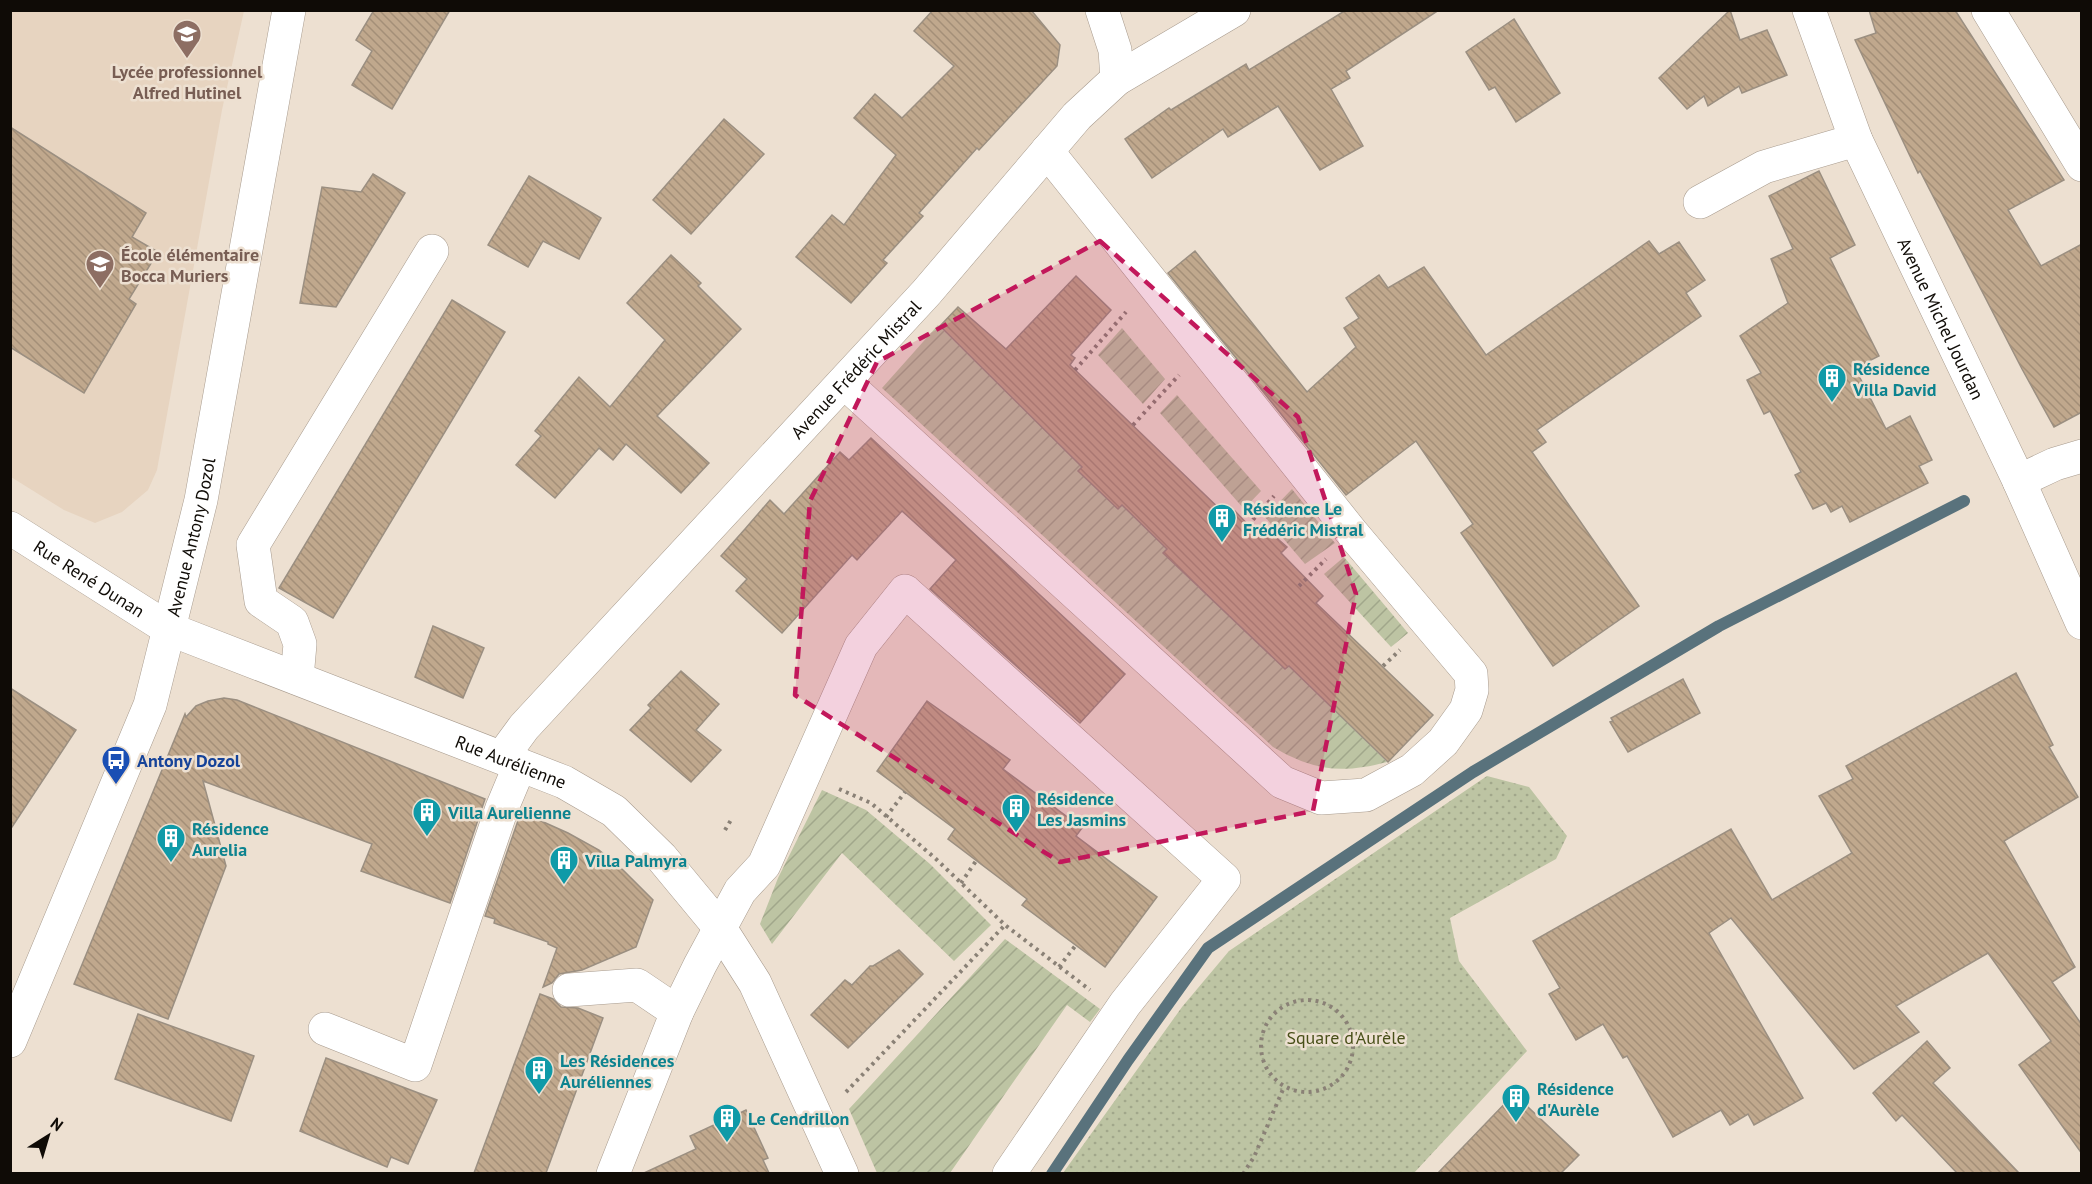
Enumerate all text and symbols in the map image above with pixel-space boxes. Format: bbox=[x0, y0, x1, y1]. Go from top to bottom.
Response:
school or university icon: Lycée professionnel Alfred Hutinel bbox=[171, 18, 203, 60]
place label: Lycée professionnel Alfred Hutinel bbox=[112, 60, 263, 104]
street label: Avenue Michel Jourdan bbox=[1893, 234, 1990, 403]
place label: École élémentaire Bocca Muriers bbox=[121, 243, 259, 287]
school or university icon: École élémentaire Bocca Muriers bbox=[84, 248, 116, 290]
street label: Avenue Frédéric Mistral bbox=[786, 294, 926, 443]
place label: Résidence Villa David bbox=[1852, 357, 1936, 401]
building icon: Résidence Villa David bbox=[1816, 362, 1848, 404]
street label: Avenue Antony Dozol bbox=[161, 455, 220, 619]
place label: Résidence Le Frédéric Mistral bbox=[1243, 497, 1364, 541]
building icon: Résidence Le Frédéric Mistral bbox=[1206, 502, 1238, 544]
street label: Rue René Dunan bbox=[29, 535, 149, 622]
street label: Rue Aurélienne bbox=[452, 730, 570, 793]
bus stop icon: Antony Dozol bbox=[100, 744, 132, 786]
place label: Antony Dozol bbox=[137, 749, 241, 772]
place label: Résidence Les Jasmins bbox=[1037, 787, 1127, 831]
building icon: Résidence Les Jasmins bbox=[1000, 792, 1032, 834]
building icon: Villa Aurelienne bbox=[411, 796, 443, 838]
place label: Villa Aurelienne bbox=[447, 801, 571, 824]
place label: Résidence Aurelia bbox=[192, 817, 269, 861]
building icon: Résidence Aurelia bbox=[155, 822, 187, 864]
building icon: Villa Palmyra bbox=[548, 844, 580, 886]
place label: Villa Palmyra bbox=[584, 849, 687, 872]
park label: Square d'Aurèle bbox=[1286, 1026, 1406, 1049]
place label: Les Résidences Auréliennes bbox=[560, 1049, 675, 1093]
building icon: Les Résidences Auréliennes bbox=[523, 1054, 555, 1096]
place label: Résidence d'Aurèle bbox=[1537, 1077, 1614, 1121]
building icon: Résidence d'Aurèle bbox=[1500, 1082, 1532, 1124]
building icon: Le Cendrillon bbox=[711, 1102, 743, 1144]
north arrow bbox=[18, 1106, 78, 1166]
place label: Le Cendrillon bbox=[748, 1107, 849, 1130]
text: N bbox=[47, 1113, 67, 1135]

